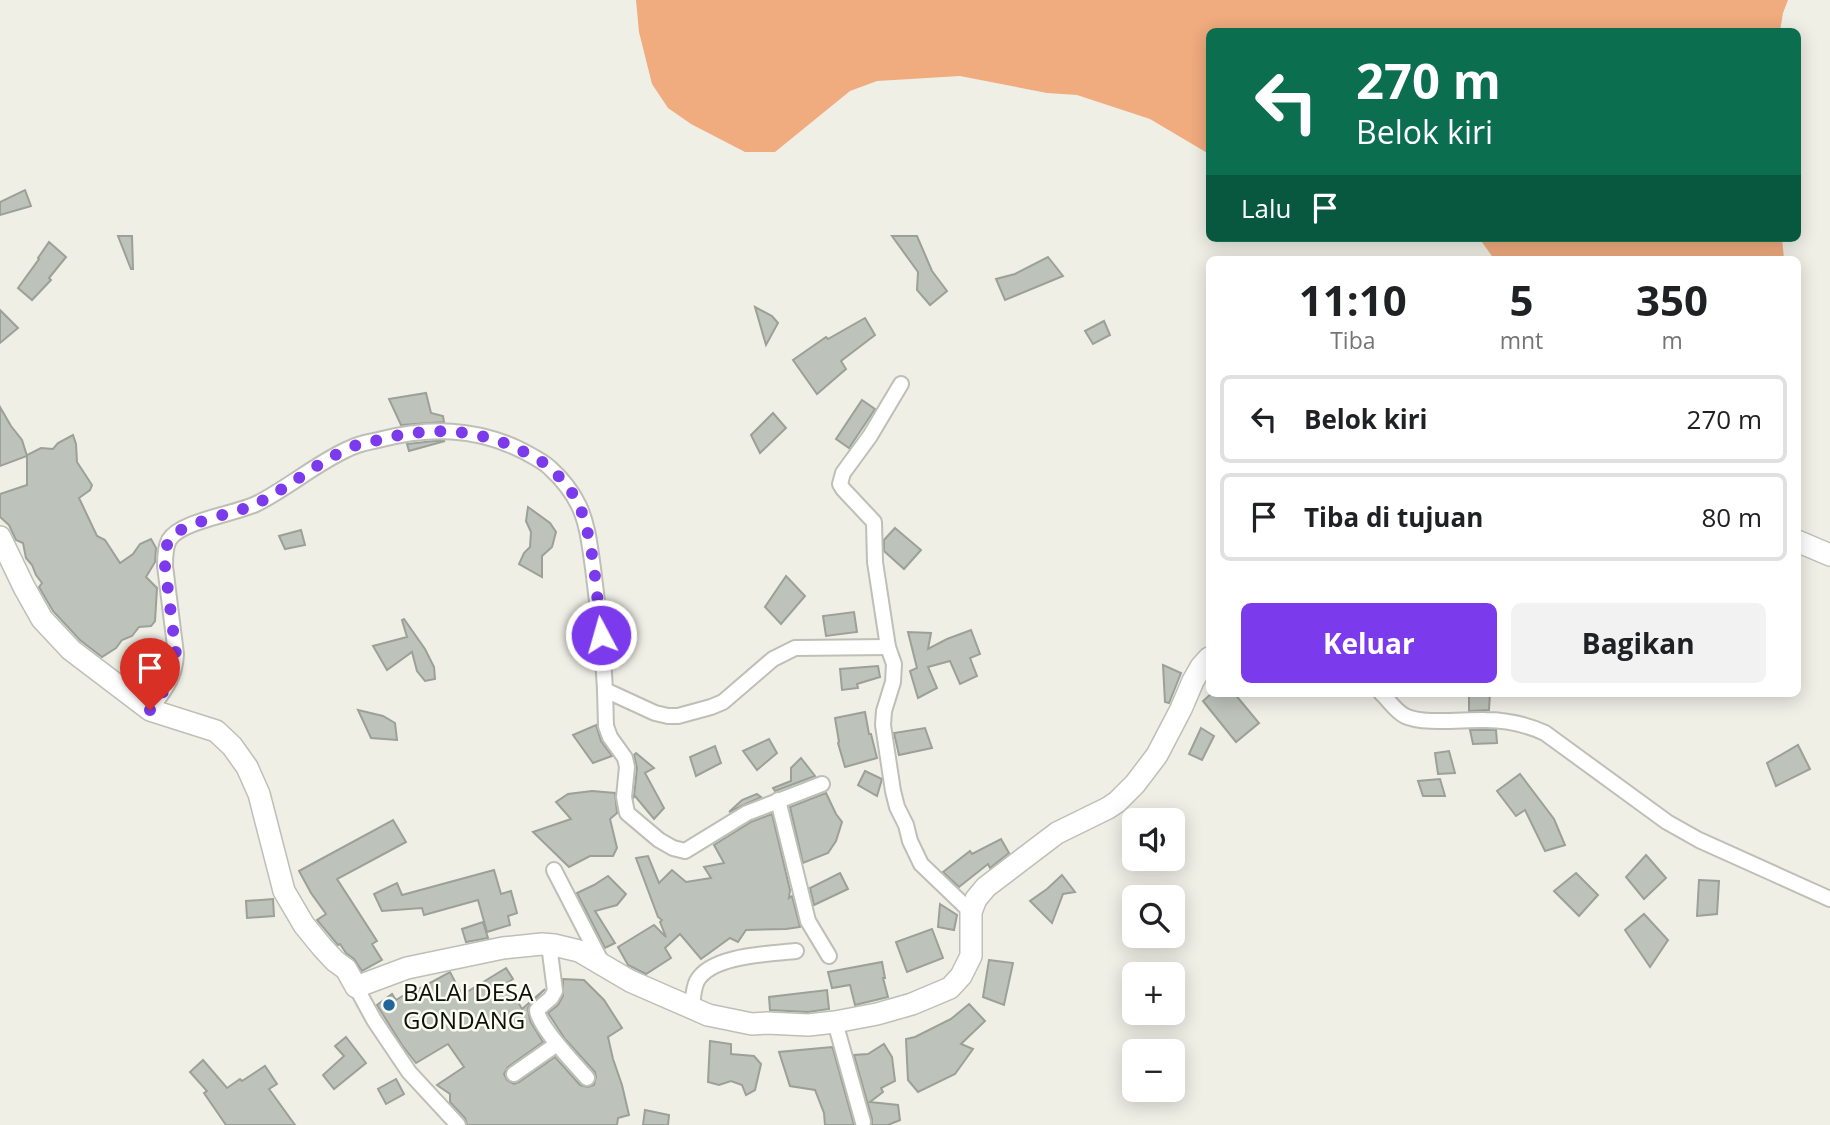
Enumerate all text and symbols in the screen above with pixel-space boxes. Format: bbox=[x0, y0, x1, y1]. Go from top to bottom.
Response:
text: 270 m bbox=[1356, 47, 1501, 113]
icon: left bbox=[1241, 56, 1332, 147]
text: Belok kiri bbox=[1356, 110, 1493, 153]
icon: arrive bbox=[1306, 189, 1344, 227]
text: Lalu bbox=[1241, 190, 1292, 226]
text: 11:10 bbox=[1299, 271, 1407, 328]
text: 5 bbox=[1509, 271, 1533, 328]
text: 350 bbox=[1636, 271, 1708, 328]
text: Tiba bbox=[1330, 324, 1376, 356]
text: mnt bbox=[1500, 324, 1543, 356]
text: m bbox=[1661, 324, 1683, 356]
icon: left bbox=[1245, 400, 1283, 438]
text: Belok kiri bbox=[1304, 401, 1428, 437]
text: 270 m bbox=[1687, 401, 1762, 437]
icon: arrive bbox=[1245, 498, 1283, 536]
text: Tiba di tujuan bbox=[1304, 499, 1483, 535]
text: 80 m bbox=[1701, 499, 1762, 535]
position arrow bbox=[564, 598, 638, 672]
button: Keluar bbox=[1241, 603, 1497, 683]
button: Bagikan bbox=[1511, 603, 1766, 683]
pin bbox=[120, 638, 180, 710]
icon: arrive bbox=[131, 649, 169, 687]
map controls bbox=[1122, 808, 1185, 1102]
button: sound bbox=[1122, 808, 1185, 871]
button: search bbox=[1122, 885, 1185, 948]
button: + bbox=[1122, 962, 1185, 1025]
place label: BALAI DESA GONDANG bbox=[403, 975, 534, 1036]
marker: BALAI DESA GONDANG bbox=[381, 997, 397, 1013]
button: − bbox=[1122, 1039, 1185, 1102]

